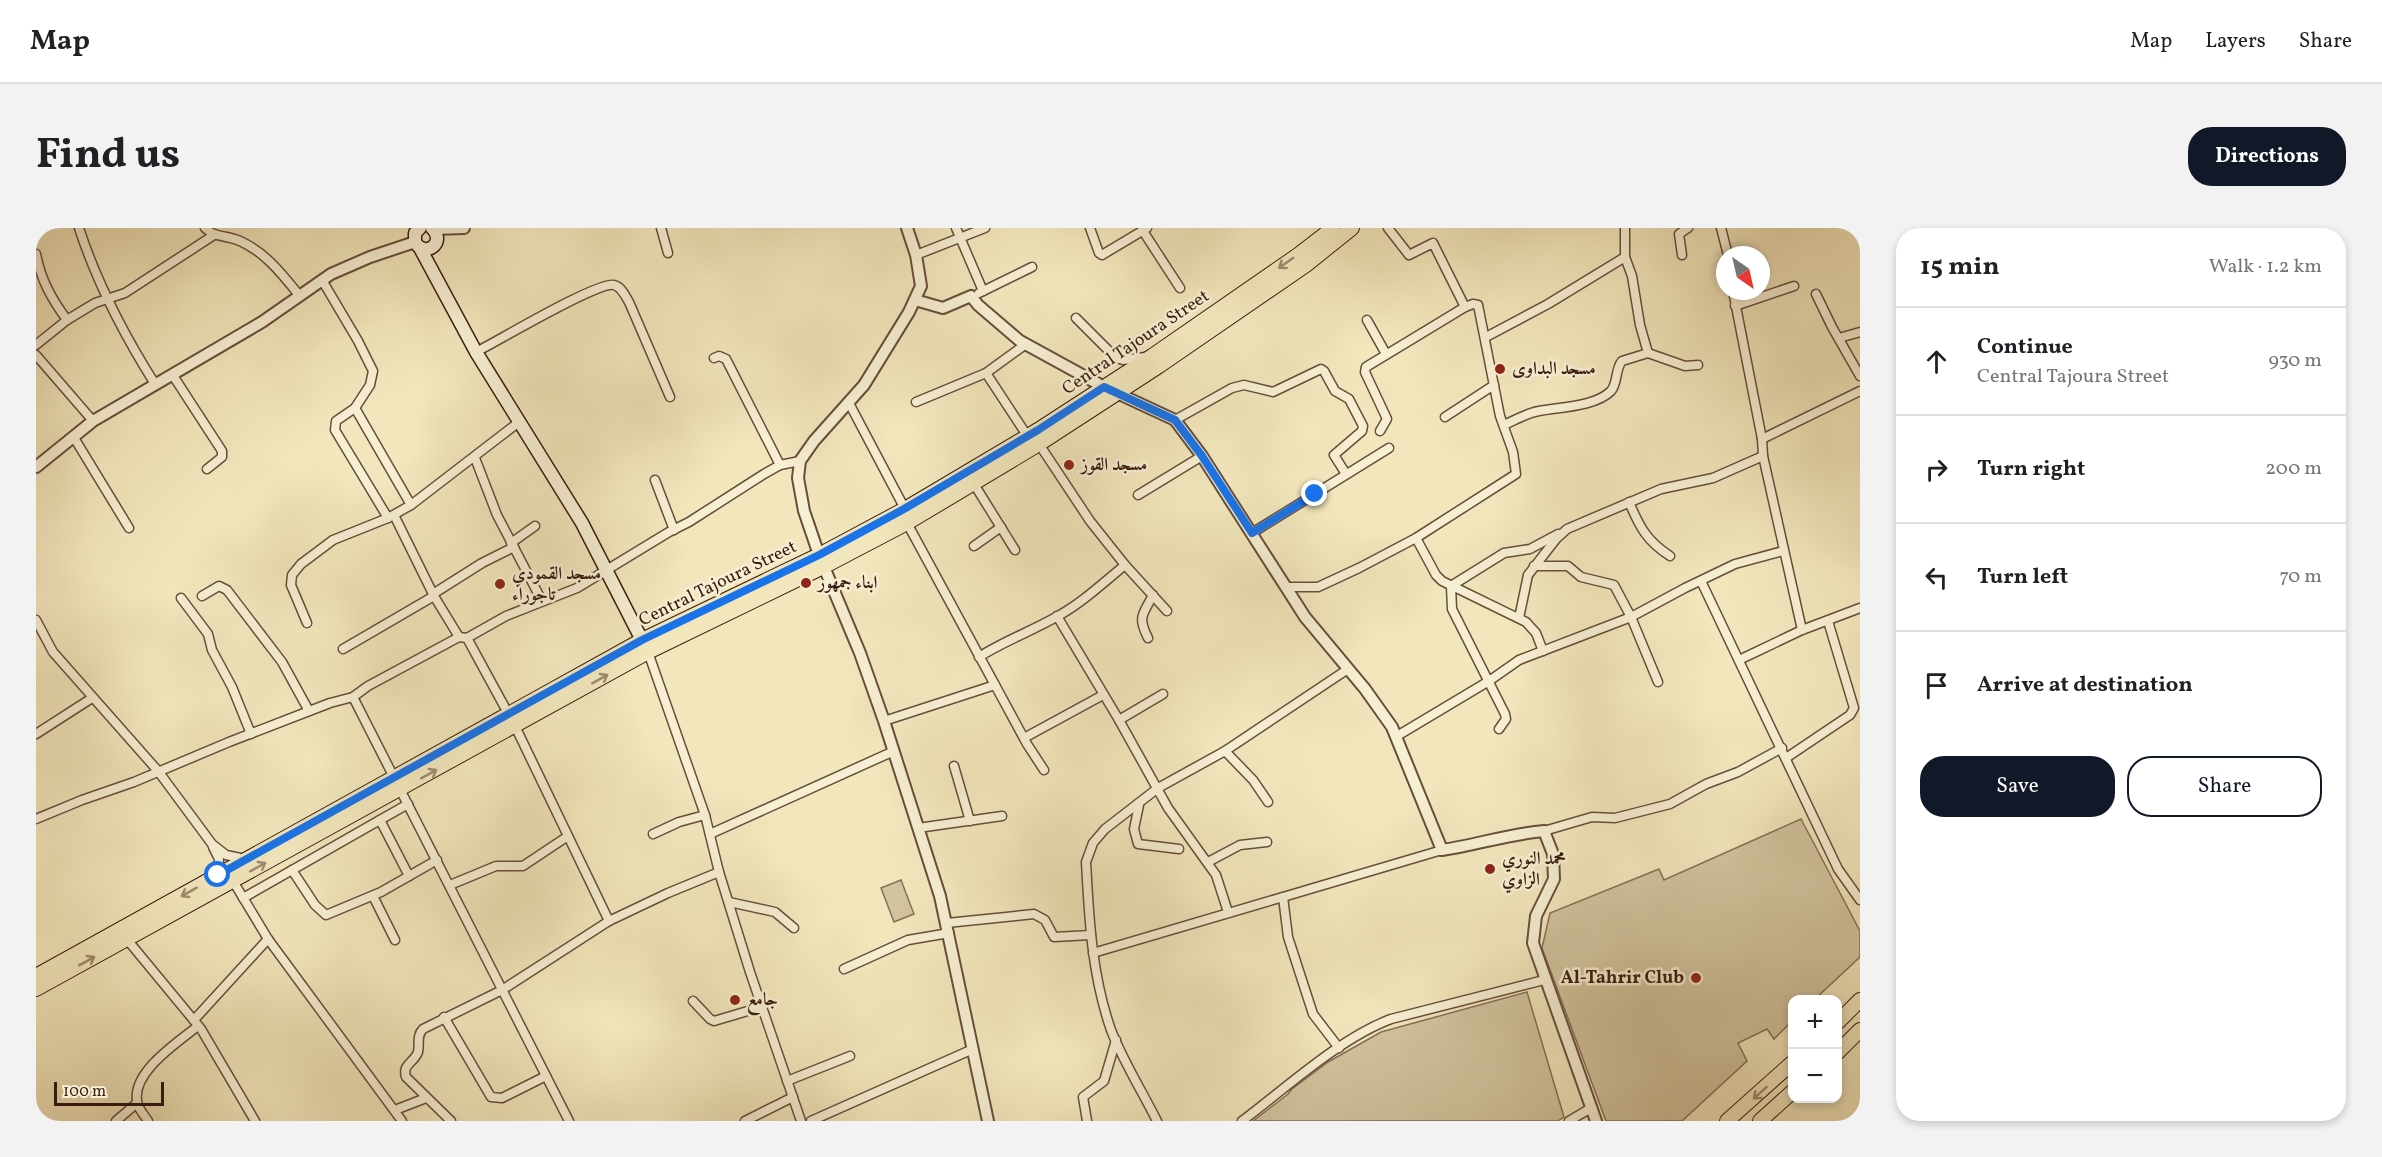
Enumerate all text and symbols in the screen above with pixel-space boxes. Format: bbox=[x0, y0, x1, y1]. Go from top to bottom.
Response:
text: Map bbox=[30, 22, 90, 61]
text: Map bbox=[2130, 27, 2172, 56]
text: Layers bbox=[2205, 27, 2266, 56]
text: Share bbox=[2299, 27, 2352, 56]
text: Find us bbox=[36, 127, 180, 186]
button: Directions bbox=[2188, 127, 2346, 186]
north arrow bbox=[1716, 246, 1770, 300]
text: 15 min bbox=[1920, 249, 2000, 285]
text: Walk · 1.2 km bbox=[2209, 253, 2322, 281]
one-way arrow bbox=[1278, 257, 1295, 269]
street label: Central Tajoura Street bbox=[1057, 284, 1215, 402]
text: Continue bbox=[1977, 332, 2073, 363]
icon: ahead bbox=[1920, 345, 1953, 378]
text: 930 m bbox=[2268, 347, 2322, 375]
place label: مسجد البداوى bbox=[1512, 357, 1596, 382]
marker: مسجد البداوى bbox=[1493, 362, 1507, 376]
text: Central Tajoura Street bbox=[1977, 363, 2169, 391]
place label: مسجد القوز bbox=[1079, 453, 1147, 478]
icon: right bbox=[1920, 453, 1953, 486]
text: Turn right bbox=[1977, 454, 2085, 485]
text: 200 m bbox=[2265, 455, 2322, 483]
marker: مسجد القوز bbox=[1062, 458, 1076, 472]
route end bbox=[1301, 480, 1327, 506]
street label: Central Tajoura Street bbox=[635, 535, 801, 633]
icon: left bbox=[1920, 561, 1953, 594]
place label: مسجد القمودي تاجوراء bbox=[512, 562, 601, 608]
text: Turn left bbox=[1977, 562, 2068, 593]
text: 70 m bbox=[2279, 563, 2322, 591]
place label: ابناء جمهور bbox=[816, 571, 878, 596]
marker: ابناء جمهور bbox=[799, 576, 813, 590]
marker: مسجد القمودي تاجوراء bbox=[493, 577, 507, 591]
icon: arrive bbox=[1920, 669, 1953, 702]
text: Arrive at destination bbox=[1977, 670, 2193, 701]
one-way arrow bbox=[591, 673, 608, 685]
button: Save bbox=[1920, 756, 2115, 817]
button: Share bbox=[2127, 756, 2322, 817]
one-way arrow bbox=[420, 768, 438, 779]
place label: محمد النوري الزاوي bbox=[1502, 847, 1566, 894]
route start bbox=[204, 861, 230, 887]
one-way arrow bbox=[249, 861, 266, 873]
marker: محمد النوري الزاوي bbox=[1483, 862, 1497, 876]
one-way arrow bbox=[180, 886, 197, 898]
one-way arrow bbox=[78, 955, 95, 967]
place label: Al-Tahrir Club bbox=[1561, 966, 1684, 991]
marker: Al-Tahrir Club bbox=[1689, 971, 1703, 985]
place label: جامع bbox=[747, 988, 778, 1016]
marker: جامع bbox=[728, 993, 742, 1007]
map controls bbox=[1788, 995, 1842, 1103]
button: + bbox=[1788, 995, 1842, 1049]
button: − bbox=[1788, 1049, 1842, 1103]
scale bar bbox=[54, 1079, 164, 1106]
text: 100 m bbox=[63, 1081, 106, 1103]
one-way arrow bbox=[1753, 1086, 1768, 1100]

